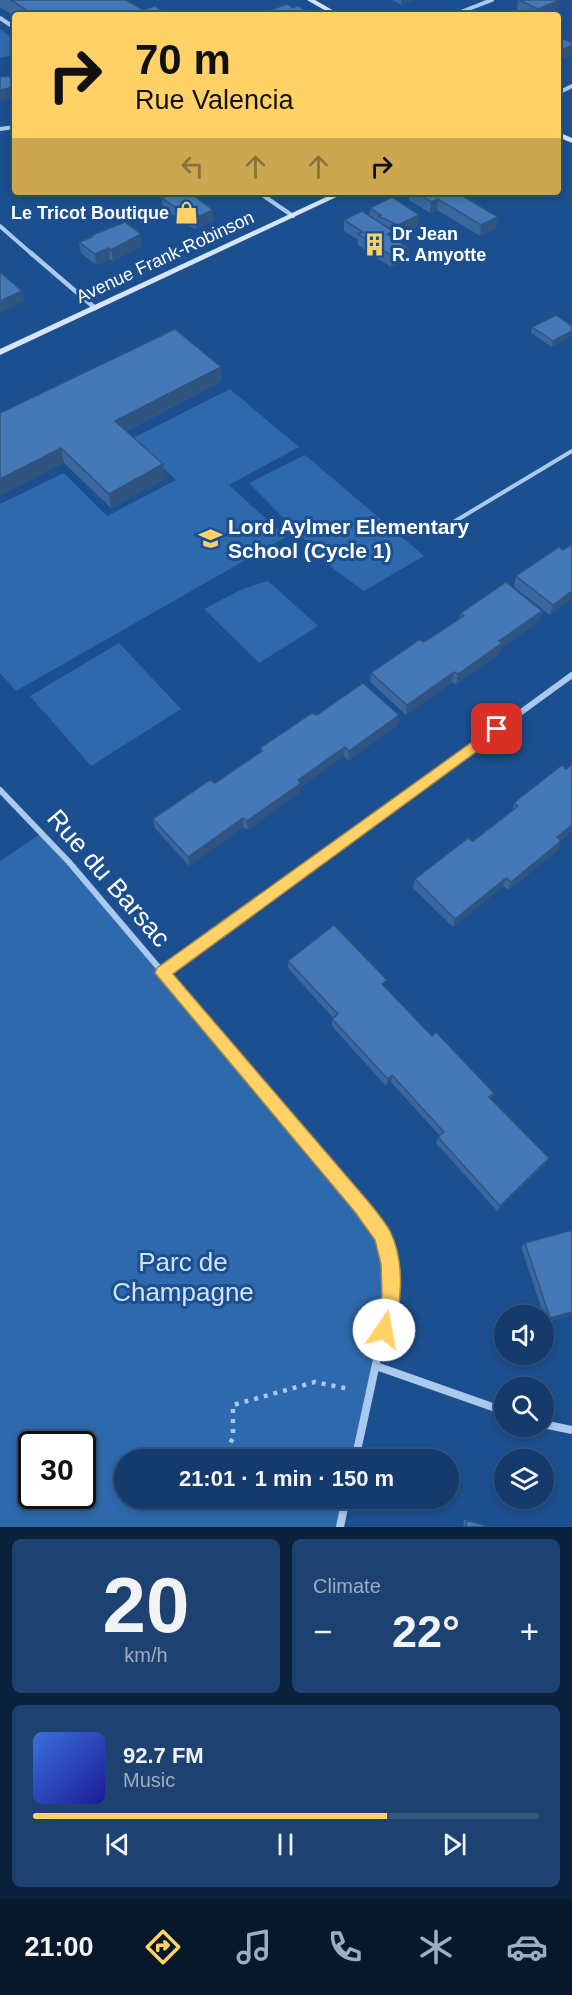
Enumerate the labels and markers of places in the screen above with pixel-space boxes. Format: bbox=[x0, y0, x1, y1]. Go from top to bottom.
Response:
shop icon: Le Tricot Boutique bbox=[174, 200, 200, 226]
place label: Le Tricot Boutique bbox=[11, 203, 169, 223]
place label: Dr Jean R. Amyotte bbox=[392, 224, 486, 265]
building icon: Dr Jean R. Amyotte bbox=[361, 231, 387, 257]
place label: Lord Aylmer Elementary School (Cycle 1) bbox=[228, 515, 470, 562]
school or university icon: Lord Aylmer Elementary School (Cycle 1) bbox=[197, 526, 223, 552]
pin bbox=[471, 703, 522, 754]

